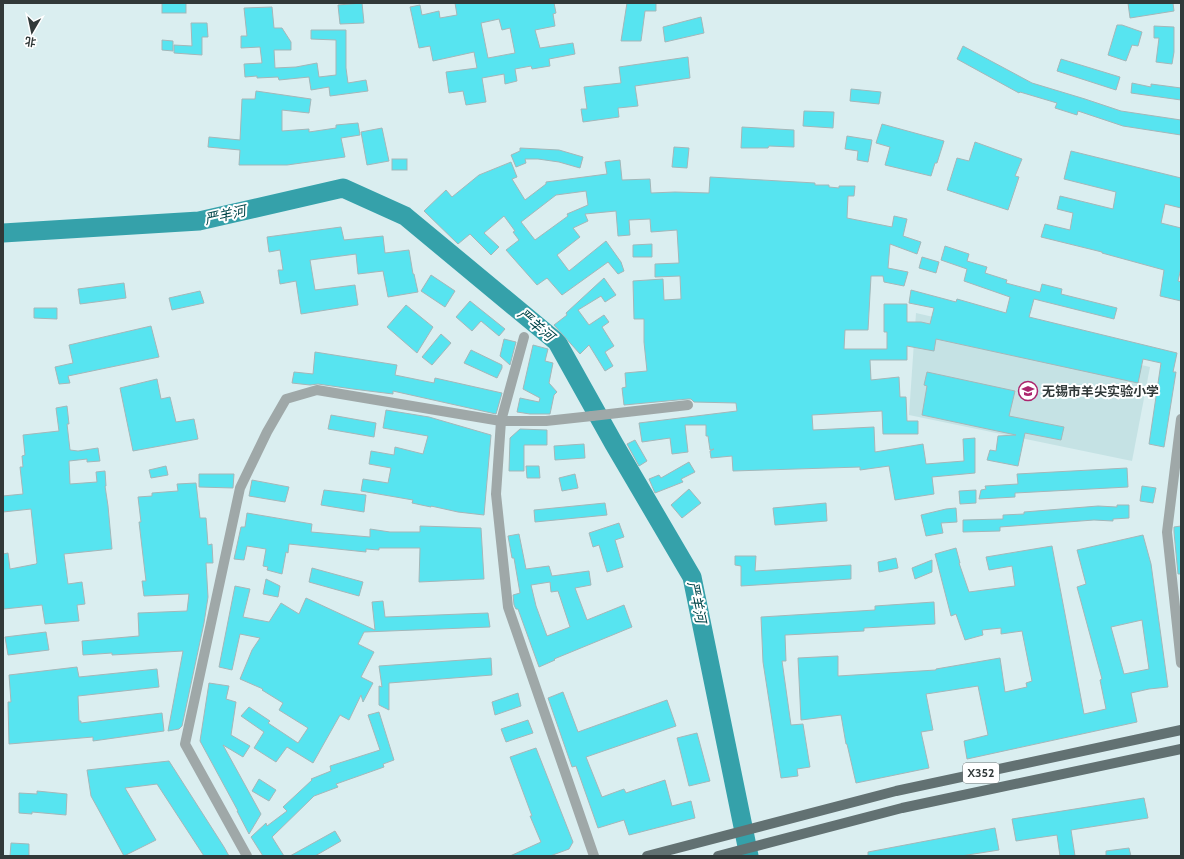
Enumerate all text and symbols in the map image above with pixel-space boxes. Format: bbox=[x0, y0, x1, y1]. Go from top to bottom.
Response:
north arrow bbox=[12, 12, 52, 52]
text: 北 bbox=[24, 34, 37, 50]
water label: 严羊河 bbox=[203, 201, 250, 228]
water label: 严羊河 bbox=[514, 305, 560, 347]
school or university icon: 无锡市羊尖实验小学 bbox=[1017, 380, 1039, 402]
place label: 无锡市羊尖实验小学 bbox=[1042, 383, 1159, 399]
water label: 严羊河 bbox=[684, 580, 711, 627]
road number: X352 bbox=[963, 763, 999, 783]

